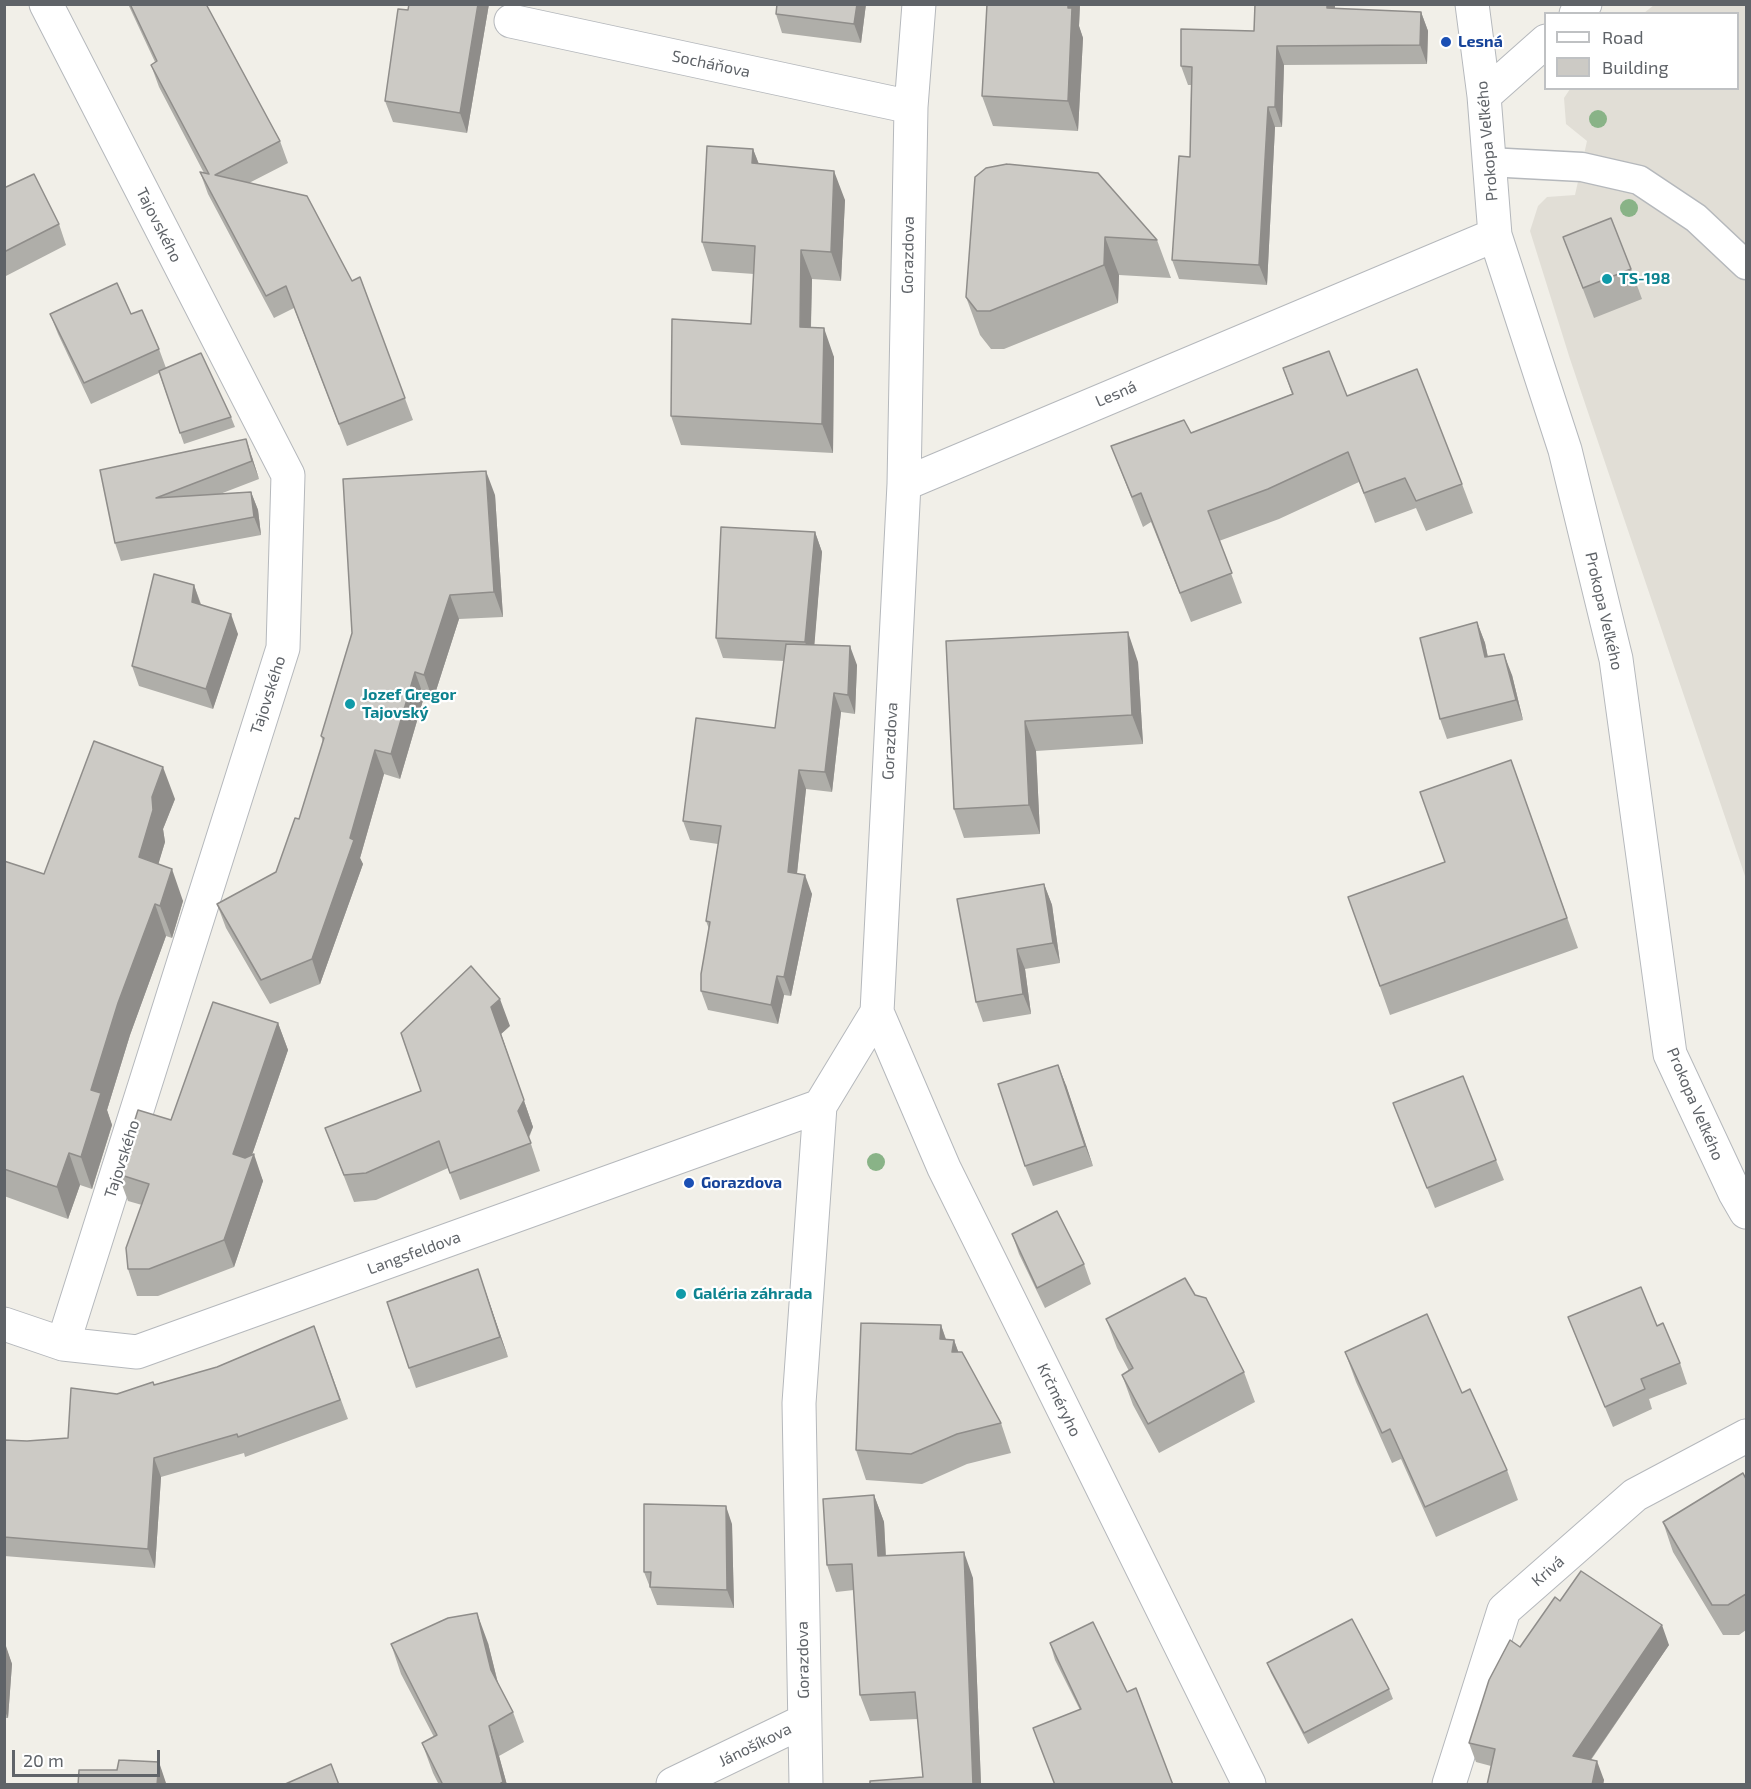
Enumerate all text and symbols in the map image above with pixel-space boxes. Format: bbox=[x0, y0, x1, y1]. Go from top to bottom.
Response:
legend bbox=[1544, 12, 1739, 90]
text: Road bbox=[1602, 26, 1643, 48]
place label: Lesná bbox=[1458, 32, 1503, 52]
marker: Lesná bbox=[1439, 35, 1453, 49]
street label: Socháňova bbox=[670, 46, 752, 82]
text: Building bbox=[1602, 56, 1669, 78]
street label: Prokopa Veľkého bbox=[1472, 80, 1502, 202]
street label: Tajovského bbox=[132, 185, 186, 265]
street label: Gorazdova bbox=[898, 216, 918, 294]
place label: TS-198 bbox=[1619, 269, 1670, 289]
marker: TS-198 bbox=[1600, 272, 1614, 286]
street label: Lesná bbox=[1092, 377, 1140, 411]
street label: Prokopa Veľkého bbox=[1581, 550, 1627, 672]
street label: Tajovského bbox=[246, 653, 290, 737]
place label: Jozef Gregor Tajovský bbox=[362, 685, 456, 723]
marker: Jozef Gregor Tajovský bbox=[343, 697, 357, 711]
street label: Gorazdova bbox=[878, 702, 902, 780]
street label: Prokopa Veľkého bbox=[1663, 1045, 1727, 1163]
street label: Tajovského bbox=[100, 1117, 144, 1201]
place label: Gorazdova bbox=[701, 1173, 782, 1193]
marker: Gorazdova bbox=[682, 1176, 696, 1190]
street label: Langsfeldova bbox=[365, 1227, 463, 1279]
place label: Galéria záhrada bbox=[693, 1284, 812, 1304]
marker: Galéria záhrada bbox=[674, 1287, 688, 1301]
street label: Krčméryho bbox=[1033, 1360, 1085, 1440]
street label: Krivá bbox=[1528, 1552, 1568, 1590]
street label: Gorazdova bbox=[793, 1621, 813, 1699]
street label: Jánošíkova bbox=[715, 1719, 795, 1771]
scale bar bbox=[15, 1738, 164, 1776]
text: 20 m bbox=[23, 1749, 64, 1771]

